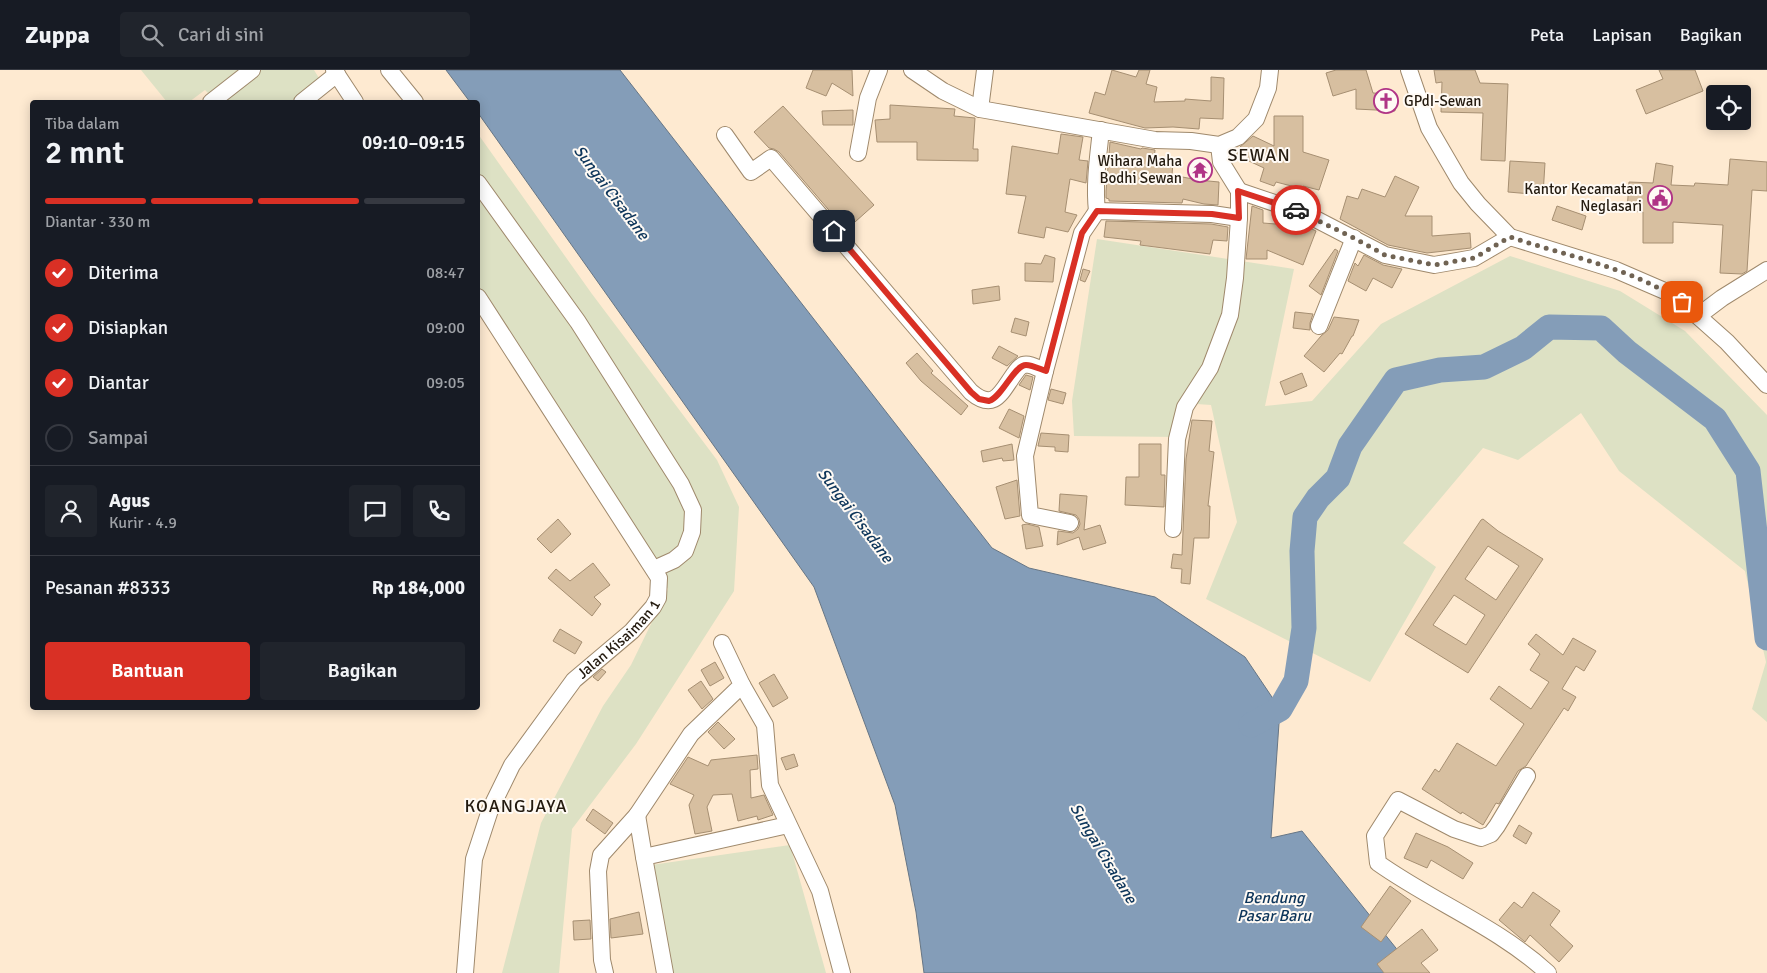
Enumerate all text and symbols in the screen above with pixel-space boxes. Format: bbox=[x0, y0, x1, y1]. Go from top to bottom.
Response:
search box bbox=[120, 12, 470, 57]
text: Zuppa bbox=[25, 20, 90, 50]
icon: search bbox=[138, 21, 166, 49]
text: Cari di sini bbox=[178, 23, 264, 47]
text: Peta bbox=[1530, 24, 1564, 46]
text: Lapisan bbox=[1592, 24, 1652, 46]
text: Bagikan bbox=[1680, 24, 1742, 46]
map controls bbox=[1706, 85, 1751, 130]
button: locate bbox=[1706, 85, 1751, 130]
church icon: GPdI-Sewan bbox=[1373, 88, 1399, 114]
place label: GPdI-Sewan bbox=[1404, 92, 1482, 110]
text: Tiba dalam bbox=[45, 114, 119, 134]
text: 09:10–09:15 bbox=[362, 131, 465, 155]
text: 2 mnt bbox=[45, 133, 124, 172]
water label: Sungai Cisadane bbox=[569, 141, 654, 245]
district label: SEWAN bbox=[1227, 144, 1291, 166]
place label: Wihara Maha Bodhi Sewan bbox=[1098, 152, 1182, 187]
temple icon: Wihara Maha Bodhi Sewan bbox=[1187, 157, 1213, 183]
place label: Kantor Kecamatan Neglasari bbox=[1524, 180, 1642, 215]
courier bbox=[1271, 185, 1321, 235]
public building icon: Kantor Kecamatan Neglasari bbox=[1647, 185, 1673, 211]
icon: car bbox=[1282, 196, 1310, 224]
pin bbox=[813, 210, 855, 252]
text: Diantar · 330 m bbox=[45, 212, 150, 232]
icon: home bbox=[820, 217, 848, 245]
icon: check bbox=[45, 259, 73, 287]
text: Diterima bbox=[88, 261, 159, 285]
text: 08:47 bbox=[426, 263, 465, 283]
pin bbox=[1661, 281, 1703, 323]
icon: bag bbox=[1668, 288, 1696, 316]
icon: check bbox=[45, 314, 73, 342]
text: Disiapkan bbox=[88, 316, 168, 340]
text: 09:00 bbox=[426, 318, 465, 338]
icon: check bbox=[45, 369, 73, 397]
text: Diantar bbox=[88, 371, 149, 395]
text: 09:05 bbox=[426, 373, 465, 393]
text: Sampai bbox=[88, 426, 148, 450]
water label: Sungai Cisadane bbox=[813, 464, 898, 568]
button: person bbox=[45, 485, 97, 537]
button: chat bbox=[349, 485, 401, 537]
button: phone bbox=[413, 485, 465, 537]
text: Agus bbox=[109, 489, 150, 513]
text: Kurir · 4.9 bbox=[109, 513, 177, 533]
text: Pesanan #8333 bbox=[45, 576, 171, 600]
text: Rp 184,000 bbox=[372, 576, 465, 600]
street label: Jalan Kisaiman 1 bbox=[573, 597, 664, 682]
button: Bantuan bbox=[45, 642, 250, 700]
button: Bagikan bbox=[260, 642, 465, 700]
district label: KOANGJAYA bbox=[465, 795, 567, 817]
water label: Sungai Cisadane bbox=[1065, 800, 1141, 908]
water label: Bendung Pasar Baru bbox=[1237, 888, 1312, 926]

